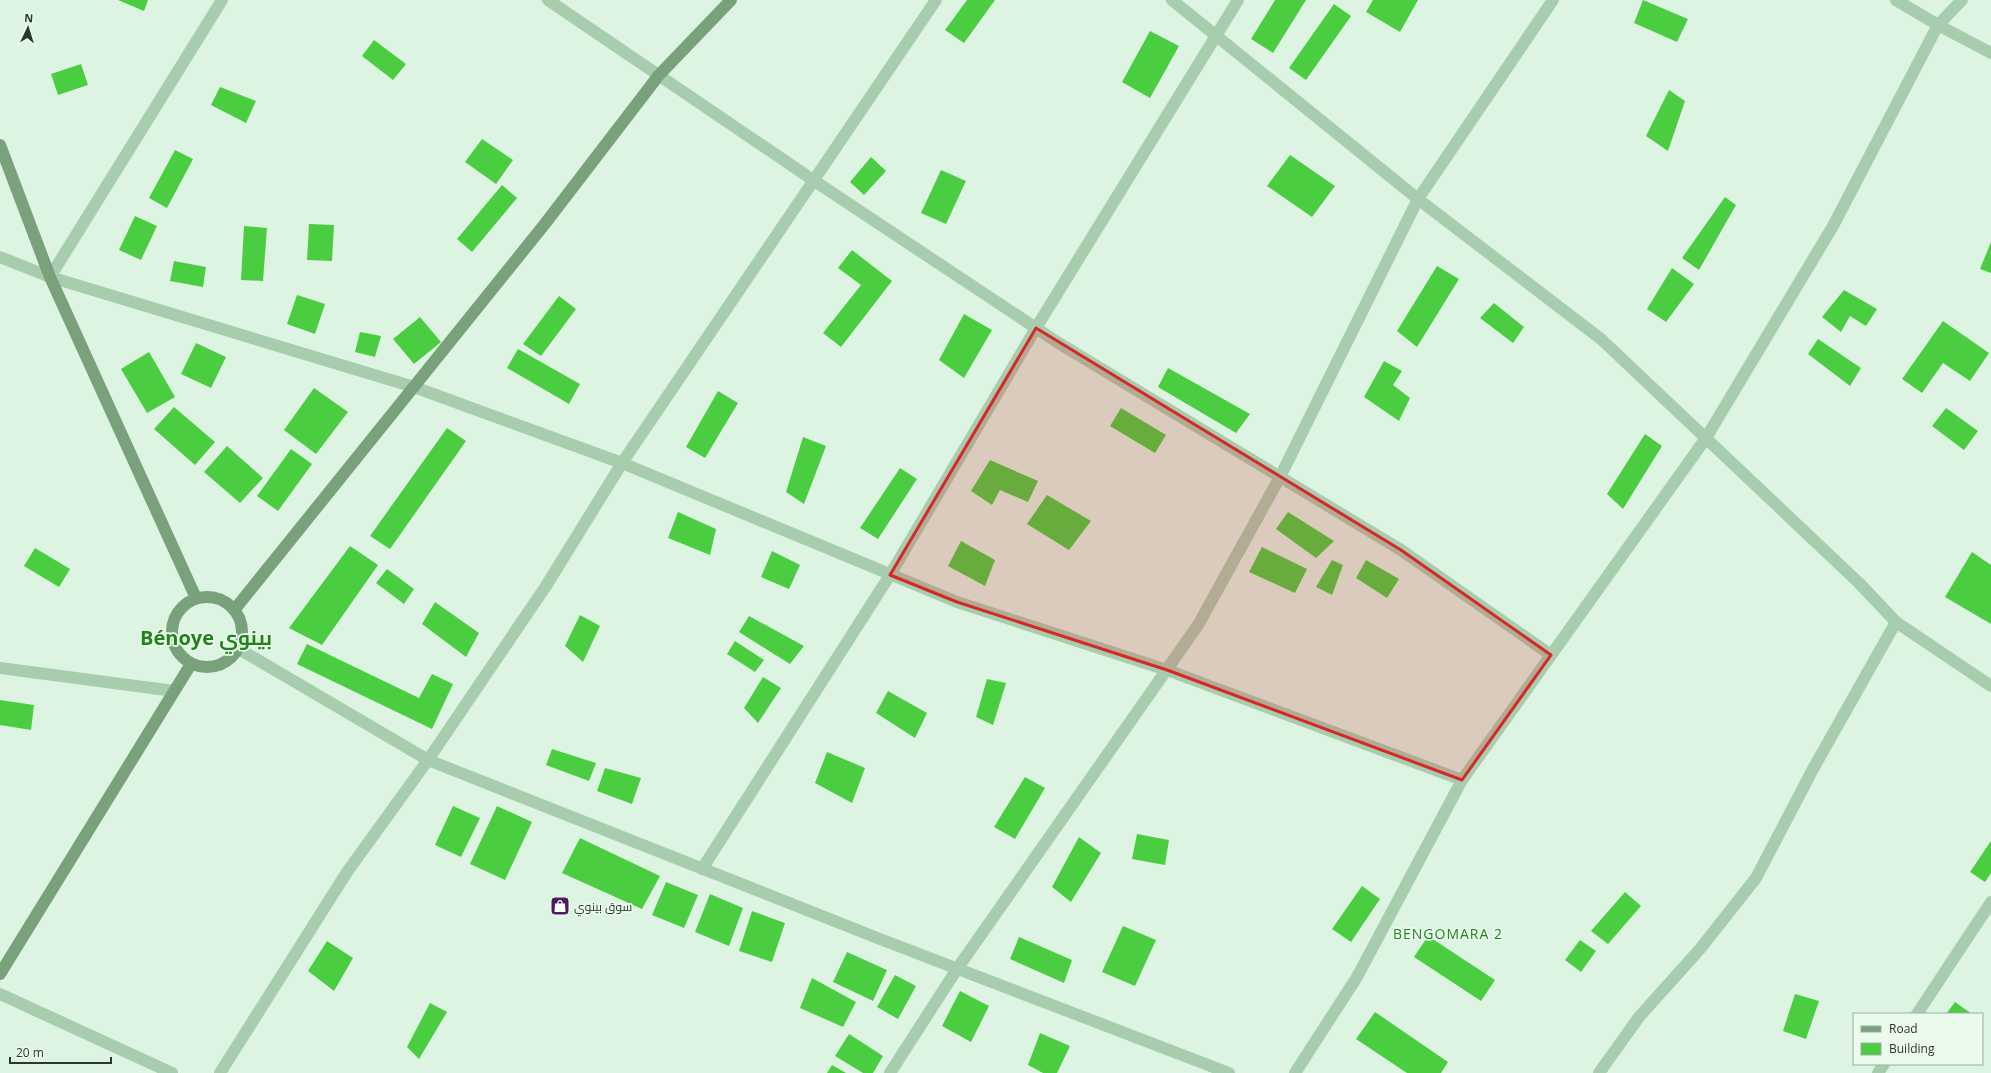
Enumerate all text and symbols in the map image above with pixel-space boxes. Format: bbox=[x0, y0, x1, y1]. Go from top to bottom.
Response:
north arrow bbox=[8, 8, 48, 48]
text: N bbox=[24, 10, 34, 25]
district label: Bénoye بينوي bbox=[140, 624, 272, 654]
shop icon: سوق بينوي bbox=[549, 895, 571, 917]
place label: سوق بينوي bbox=[574, 898, 632, 917]
district label: BENGOMARA 2 bbox=[1393, 924, 1503, 943]
legend bbox=[1853, 1013, 1983, 1065]
text: Road bbox=[1889, 1020, 1918, 1037]
scale bar bbox=[10, 1039, 111, 1065]
text: Building bbox=[1889, 1040, 1935, 1057]
text: 20 m bbox=[16, 1044, 44, 1061]

